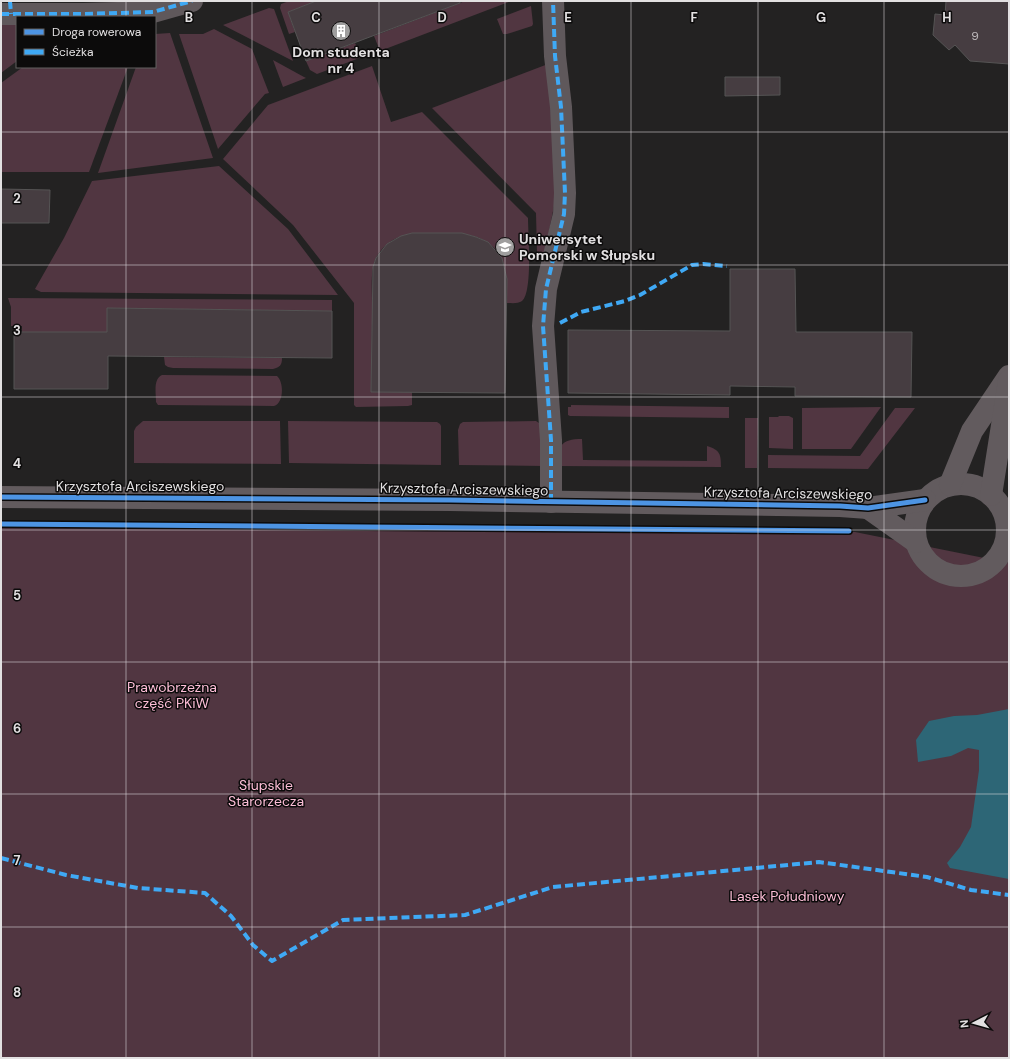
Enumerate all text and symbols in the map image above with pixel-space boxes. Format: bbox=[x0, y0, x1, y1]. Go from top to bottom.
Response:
text: B bbox=[185, 9, 193, 26]
text: C bbox=[311, 9, 321, 26]
text: D bbox=[437, 9, 447, 26]
text: E bbox=[564, 9, 572, 26]
text: F bbox=[690, 9, 698, 26]
text: G bbox=[816, 9, 826, 26]
text: H bbox=[942, 9, 952, 26]
legend bbox=[16, 16, 156, 68]
building icon: Dom studenta nr 4 bbox=[330, 20, 352, 42]
text: Droga rowerowa bbox=[52, 24, 141, 40]
house number: 9 bbox=[971, 28, 979, 44]
place label: Dom studenta nr 4 bbox=[292, 43, 390, 77]
text: Ścieżka bbox=[52, 44, 94, 60]
text: 2 bbox=[13, 190, 21, 207]
place label: Uniwersytet Pomorski w Słupsku bbox=[519, 230, 655, 264]
school or university icon: Uniwersytet Pomorski w Słupsku bbox=[494, 236, 516, 258]
text: 3 bbox=[13, 322, 21, 339]
text: 4 bbox=[13, 455, 21, 472]
street label: Krzysztofa Arciszewskiego bbox=[56, 477, 224, 495]
street label: Krzysztofa Arciszewskiego bbox=[380, 479, 548, 499]
street label: Krzysztofa Arciszewskiego bbox=[704, 483, 872, 503]
text: 5 bbox=[13, 587, 21, 604]
park label: Prawobrzeżna część PKiW bbox=[127, 678, 217, 712]
text: 6 bbox=[13, 720, 21, 737]
park label: Słupskie Starorzecza bbox=[228, 776, 304, 810]
text: 7 bbox=[14, 852, 21, 869]
park label: Lasek Południowy bbox=[730, 887, 845, 905]
text: 8 bbox=[13, 984, 21, 1001]
north arrow bbox=[954, 1003, 994, 1043]
text: N bbox=[957, 1019, 971, 1029]

